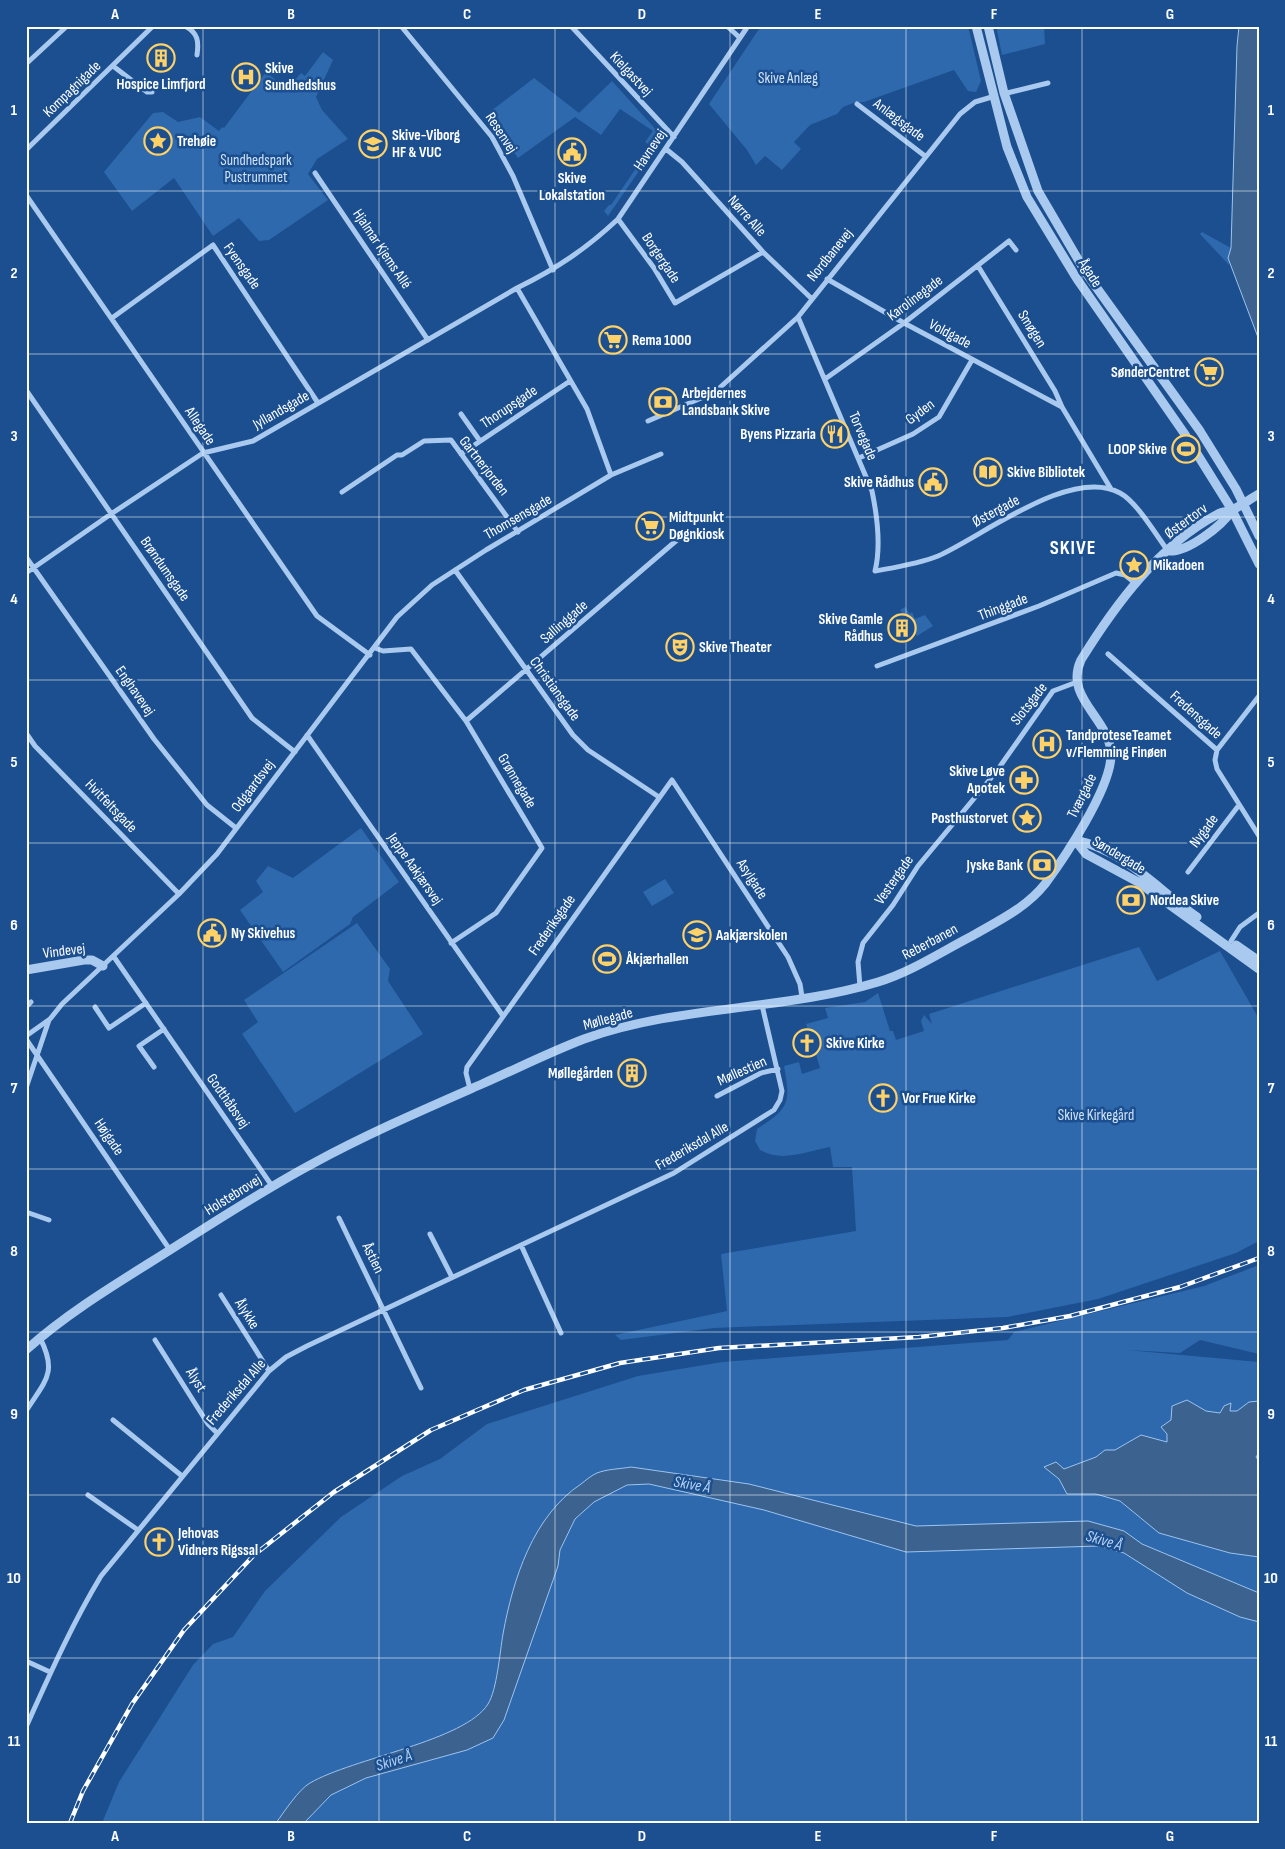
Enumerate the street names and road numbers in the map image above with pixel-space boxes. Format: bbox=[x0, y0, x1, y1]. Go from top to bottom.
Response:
street label: Kielgastvej bbox=[606, 48, 657, 101]
street label: Kompagnigade bbox=[39, 57, 105, 121]
street label: Anlægsgade bbox=[869, 94, 929, 146]
street label: Resenvej bbox=[481, 109, 521, 157]
street label: Havnevej bbox=[629, 125, 671, 174]
street label: Nørre Alle bbox=[724, 191, 770, 241]
street label: Hjalmar Kjems Allé bbox=[348, 205, 416, 293]
street label: Nordbanevej bbox=[803, 224, 857, 285]
street label: Borgergade bbox=[637, 229, 685, 287]
street label: Fyensgade bbox=[219, 239, 265, 293]
street label: Ågade bbox=[1073, 254, 1106, 291]
street label: Karolinegade bbox=[883, 271, 947, 325]
street label: Smøgen bbox=[1013, 307, 1051, 351]
street label: Voldgade bbox=[925, 315, 975, 353]
street label: Thorupsgade bbox=[477, 381, 541, 433]
street label: Jyllandsgade bbox=[249, 386, 313, 434]
street label: Gyden bbox=[902, 395, 938, 429]
street label: Allegade bbox=[180, 402, 220, 449]
street label: Torvegade bbox=[844, 409, 882, 463]
street label: Gartnerjorden bbox=[455, 432, 513, 500]
street label: Thomsensgade bbox=[481, 490, 555, 544]
street label: Østergade bbox=[969, 491, 1023, 531]
street label: Østertorv bbox=[1161, 499, 1211, 543]
street label: Brøndumsgade bbox=[136, 533, 194, 605]
street label: Thinggade bbox=[976, 589, 1030, 625]
street label: Sallinggade bbox=[536, 596, 592, 648]
street label: Christiansgade bbox=[525, 653, 585, 725]
street label: Enghavevej bbox=[111, 662, 159, 720]
street label: Slotsgade bbox=[1006, 679, 1052, 729]
street label: Fredensgade bbox=[1166, 687, 1226, 743]
street label: Grønnegade bbox=[493, 750, 541, 812]
street label: Odgaardsvej bbox=[227, 756, 279, 816]
street label: Tværgade bbox=[1063, 770, 1101, 822]
street label: Hvitfeltsgade bbox=[81, 775, 141, 837]
street label: Nygade bbox=[1185, 811, 1223, 851]
street label: Jeppe Aakjærsvej bbox=[383, 828, 447, 909]
street label: Søndergade bbox=[1089, 832, 1149, 878]
street label: Vestergade bbox=[870, 852, 918, 908]
street label: Asylgade bbox=[731, 854, 772, 903]
street label: Frederiksgade bbox=[524, 891, 580, 959]
street label: Reberbanen bbox=[899, 919, 961, 965]
street label: Vindevej bbox=[42, 939, 87, 963]
street label: Møllegade bbox=[581, 1003, 635, 1035]
street label: Møllestien bbox=[714, 1052, 770, 1090]
street label: Godthåbsvej bbox=[202, 1070, 254, 1132]
street label: Højgade bbox=[90, 1115, 128, 1159]
street label: Frederiksdal Alle bbox=[652, 1117, 732, 1175]
street label: Holstebrovej bbox=[201, 1170, 265, 1220]
street label: Åstien bbox=[357, 1239, 388, 1276]
street label: Ålykke bbox=[230, 1294, 264, 1333]
street label: Frederiksdal Alle bbox=[202, 1355, 270, 1429]
street label: Ålyst bbox=[181, 1363, 211, 1396]

